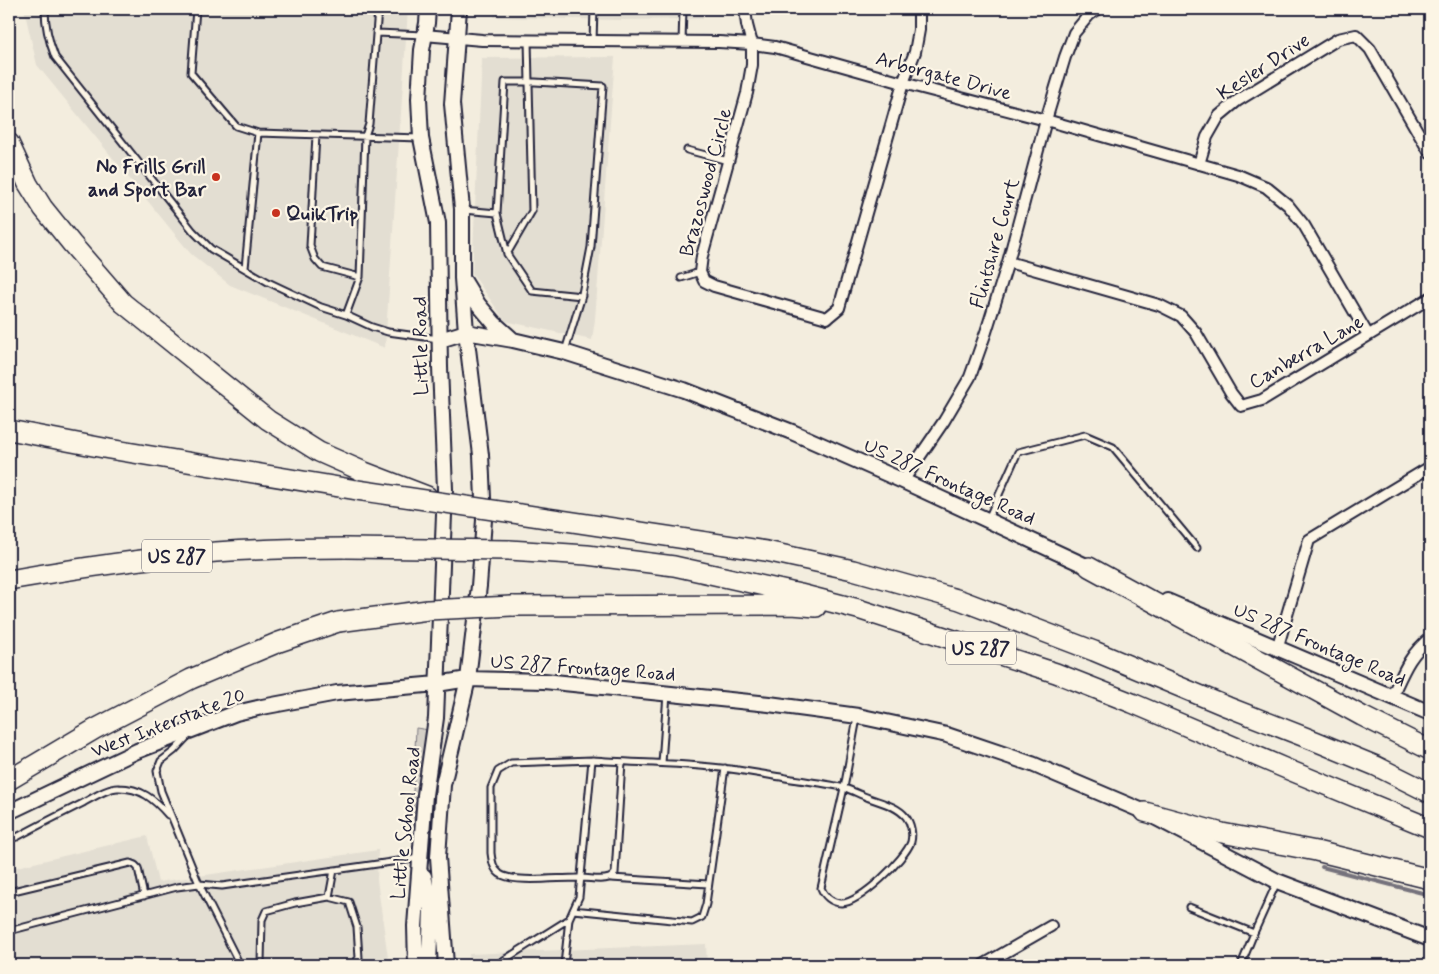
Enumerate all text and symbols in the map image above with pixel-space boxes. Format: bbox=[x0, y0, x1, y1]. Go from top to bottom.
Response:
street label: Kesler Drive bbox=[1212, 27, 1315, 107]
street label: Arborgate Drive bbox=[873, 45, 1015, 108]
street label: Brazoswood Circle bbox=[674, 105, 739, 260]
place label: No Frills Grill and Sport Bar bbox=[88, 154, 207, 204]
marker: No Frills Grill and Sport Bar bbox=[210, 171, 222, 183]
street label: Flintshire Court bbox=[964, 175, 1027, 312]
place label: QuikTrip bbox=[286, 201, 358, 228]
marker: QuikTrip bbox=[270, 207, 282, 219]
street label: Little Road bbox=[407, 296, 436, 396]
street label: Canberra Lane bbox=[1244, 308, 1369, 396]
street label: US 287 Frontage Road bbox=[859, 432, 1040, 533]
road number: US 287 bbox=[142, 540, 212, 572]
street label: US 287 Frontage Road bbox=[1228, 597, 1410, 695]
road number: US 287 bbox=[946, 632, 1016, 664]
street label: US 287 Frontage Road bbox=[489, 649, 676, 689]
street label: West Interstate 20 bbox=[88, 682, 250, 765]
street label: Little School Road bbox=[385, 745, 428, 901]

